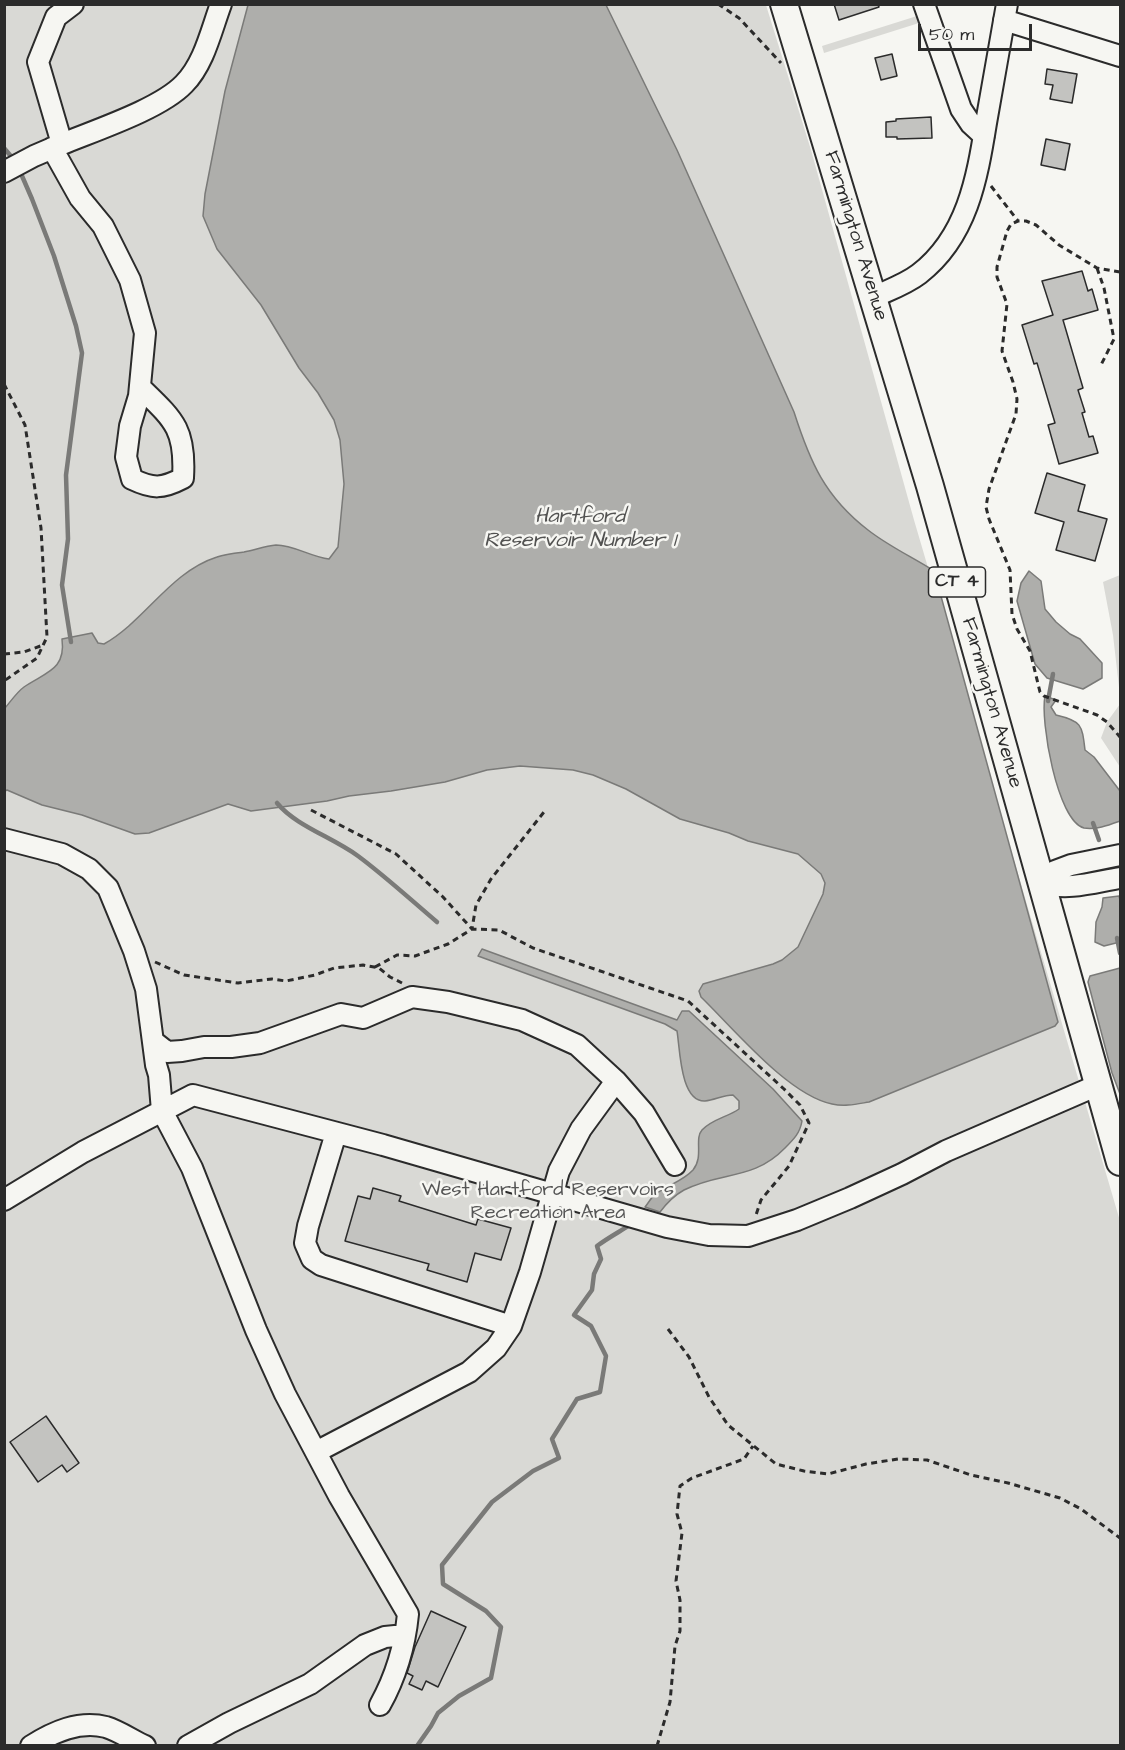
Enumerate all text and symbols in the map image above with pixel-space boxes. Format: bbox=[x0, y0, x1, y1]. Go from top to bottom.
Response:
scale bar bbox=[921, 12, 1035, 50]
text: 50 m bbox=[929, 22, 974, 47]
street label: Farmington Avenue bbox=[818, 148, 892, 324]
water label: Hartford Reservoir Number 1 bbox=[484, 505, 676, 555]
road number: CT 4 bbox=[928, 567, 986, 597]
street label: Farmington Avenue bbox=[955, 615, 1027, 791]
park label: West Hartford Reservoirs Recreation Area bbox=[422, 1179, 674, 1226]

